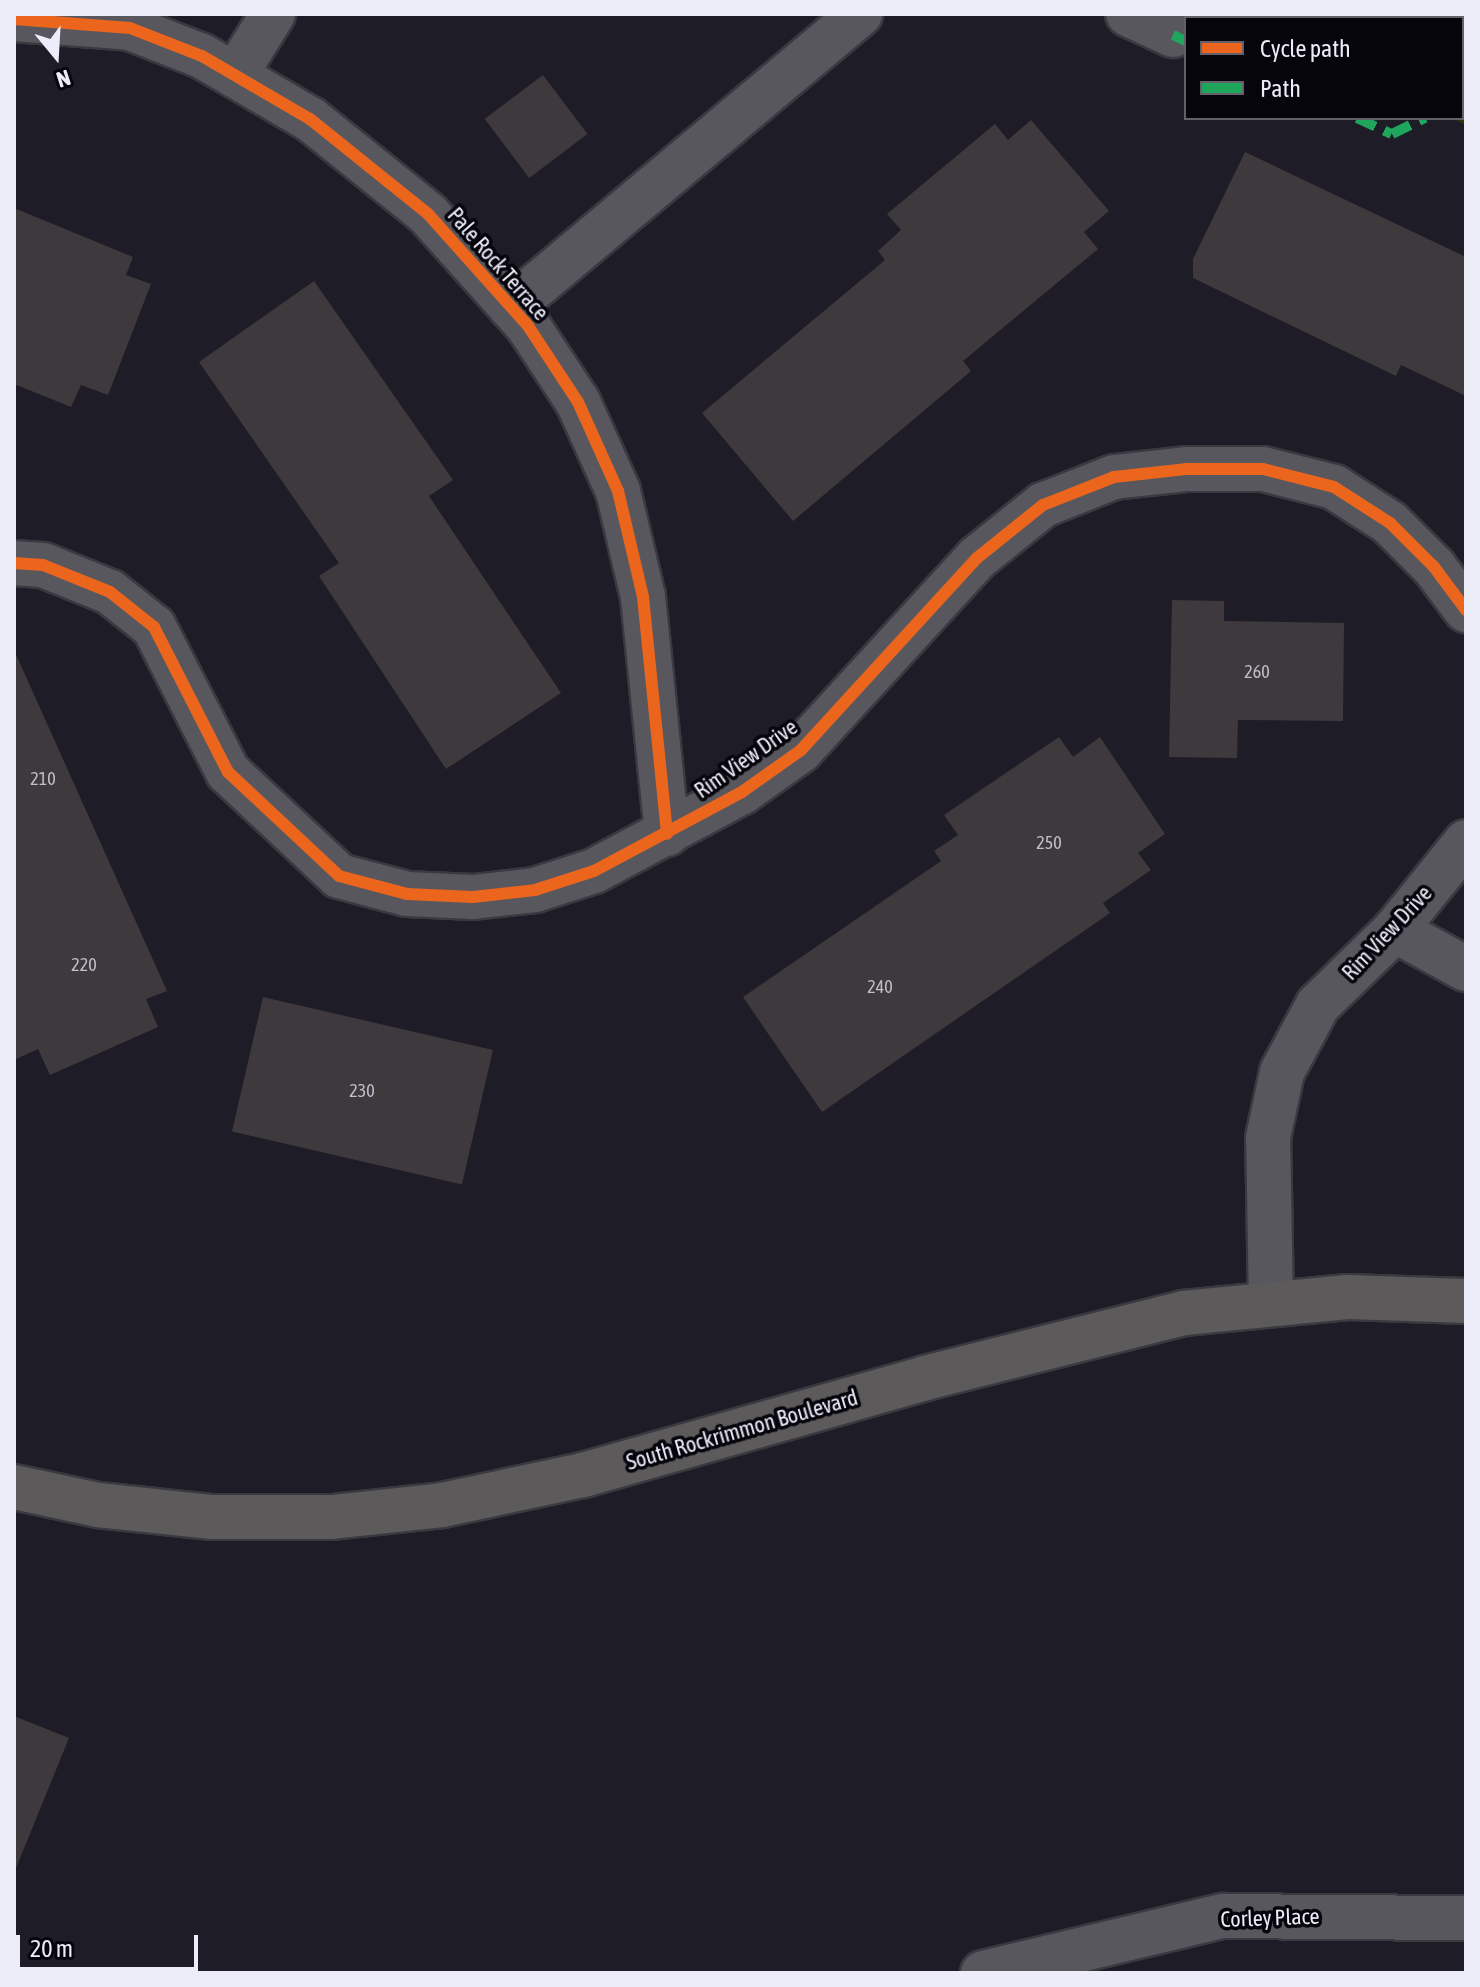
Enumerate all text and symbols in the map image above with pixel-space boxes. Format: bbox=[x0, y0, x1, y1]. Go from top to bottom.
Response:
north arrow bbox=[16, 16, 96, 96]
legend bbox=[1184, 16, 1464, 120]
text: Cycle path bbox=[1260, 35, 1351, 62]
text: N bbox=[53, 64, 74, 93]
text: Path bbox=[1260, 75, 1301, 102]
street label: Pale Rock Terrace bbox=[442, 202, 554, 326]
house number: 260 bbox=[1244, 661, 1270, 683]
street label: Rim View Drive bbox=[690, 714, 802, 804]
house number: 210 bbox=[30, 768, 56, 790]
house number: 250 bbox=[1036, 832, 1062, 854]
street label: Rim View Drive bbox=[1337, 880, 1437, 986]
house number: 220 bbox=[71, 954, 97, 976]
house number: 240 bbox=[867, 976, 893, 998]
house number: 230 bbox=[349, 1080, 375, 1102]
street label: South Rockrimmon Boulevard bbox=[623, 1384, 861, 1476]
street label: Corley Place bbox=[1220, 1903, 1320, 1933]
scale bar bbox=[20, 1919, 202, 1969]
text: 20 m bbox=[30, 1935, 73, 1962]

